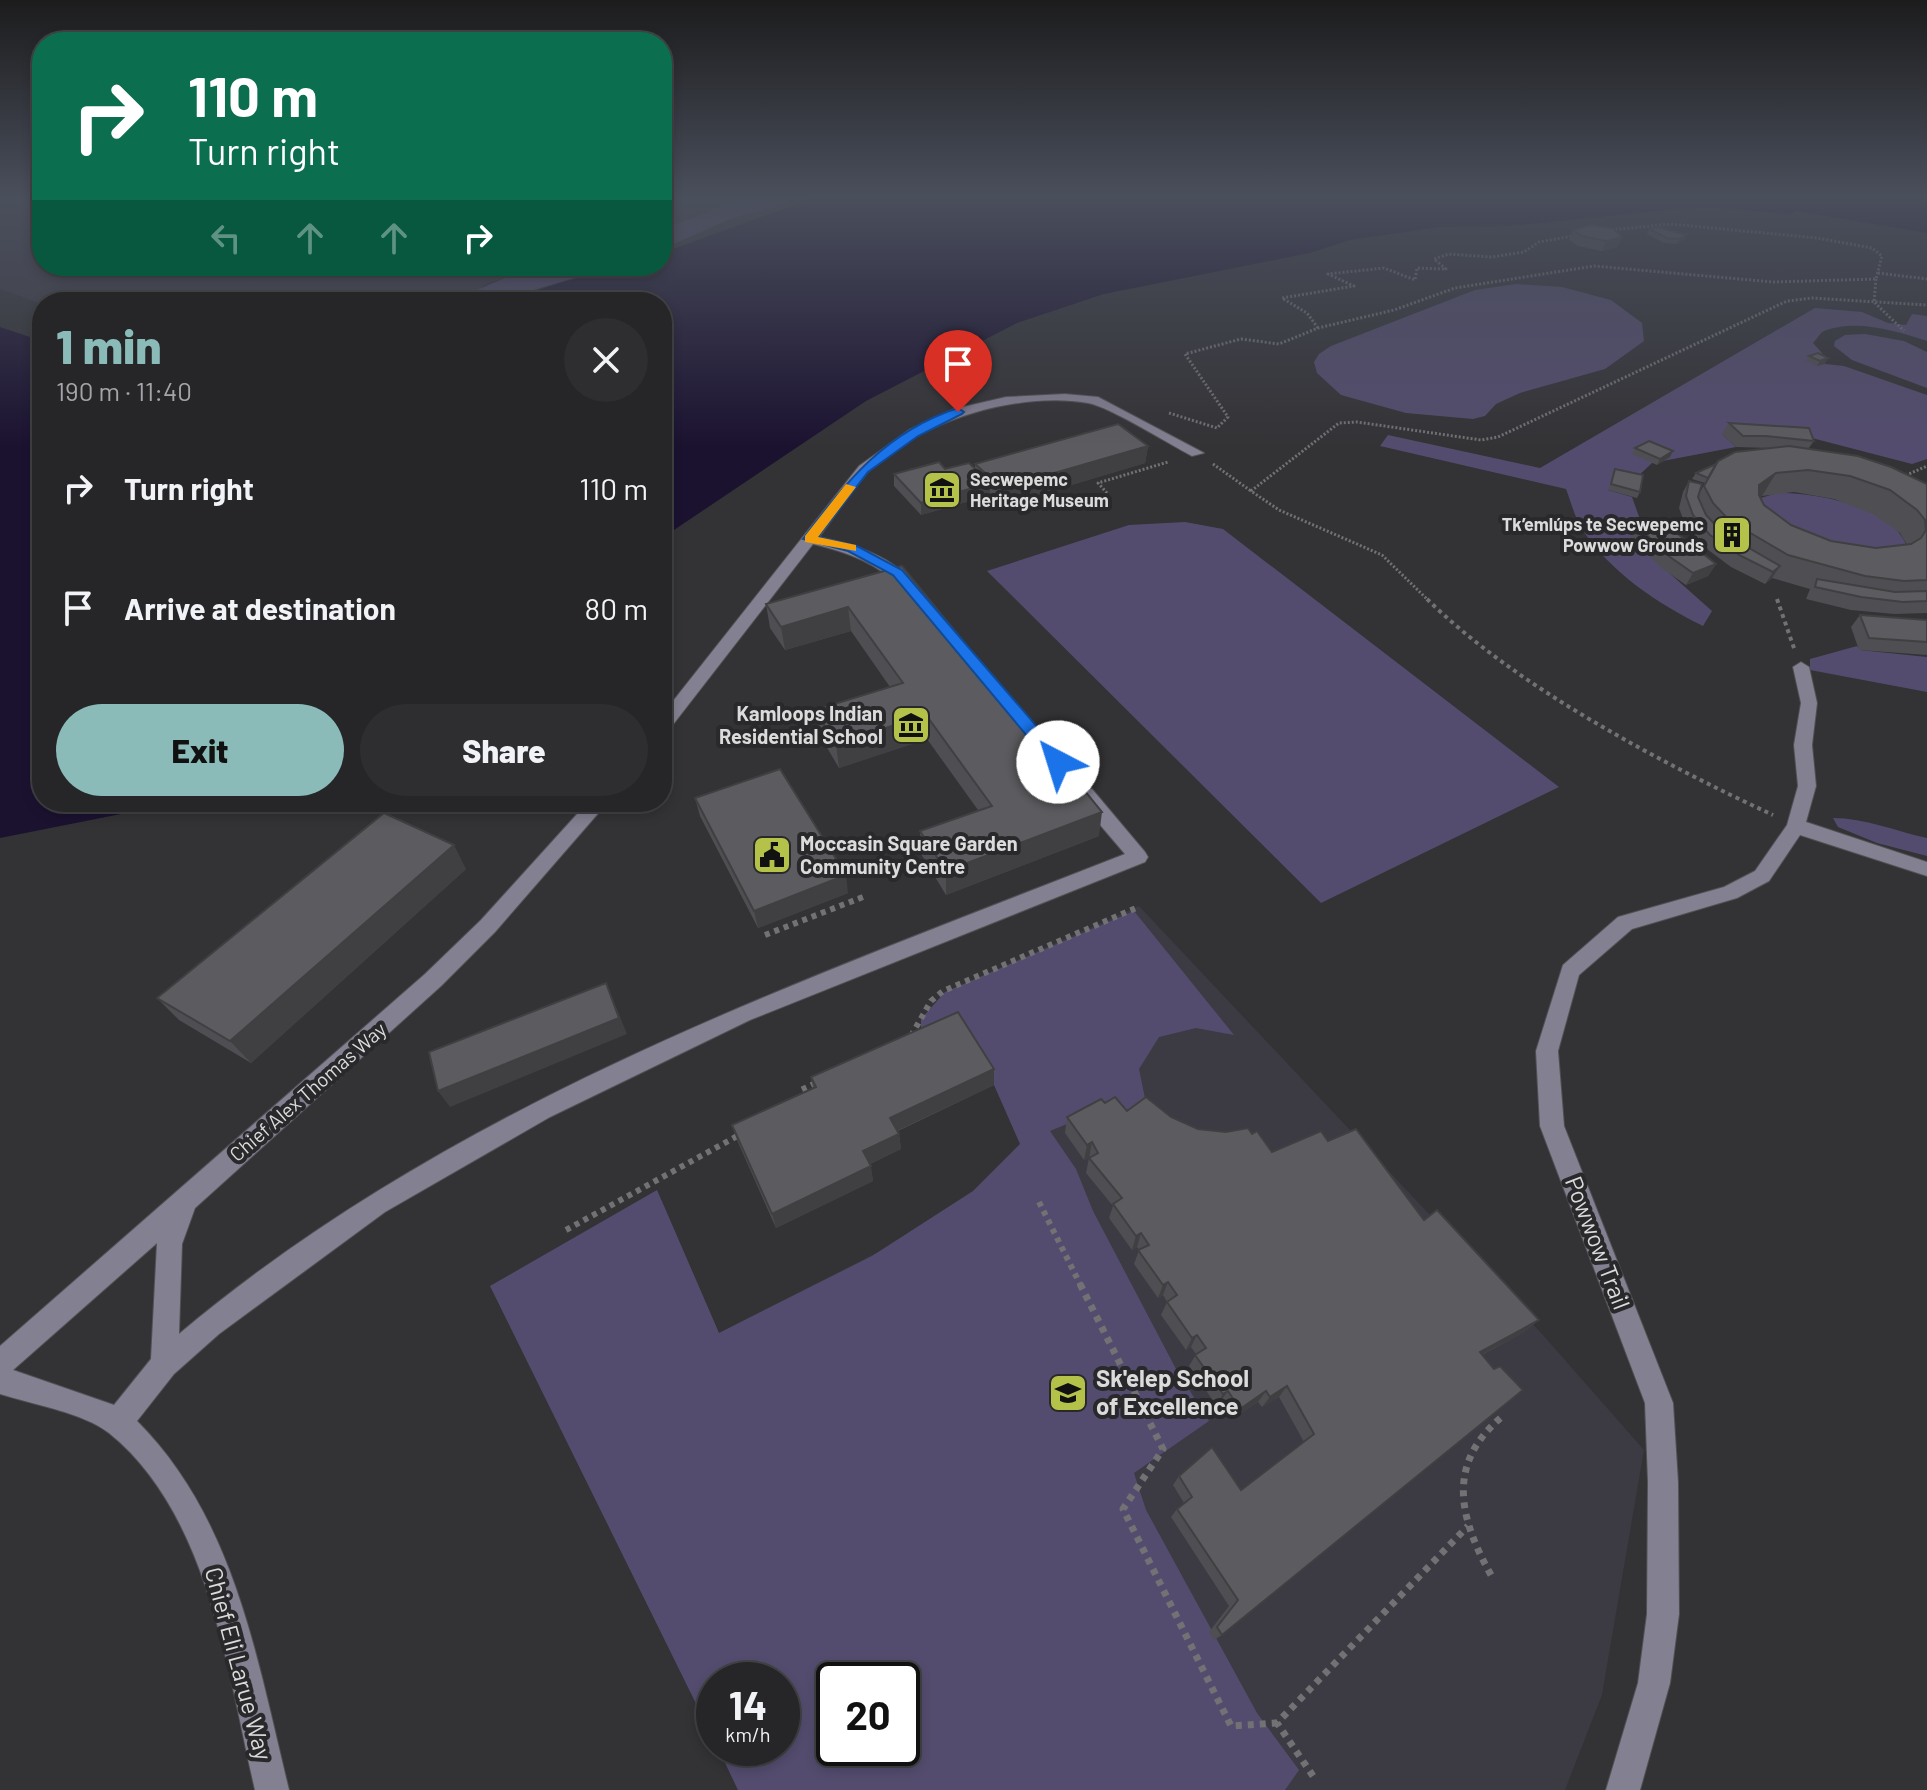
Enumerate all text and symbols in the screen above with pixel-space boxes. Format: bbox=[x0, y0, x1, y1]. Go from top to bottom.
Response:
text: 110 m bbox=[188, 61, 318, 128]
icon: right bbox=[56, 64, 160, 168]
text: Turn right bbox=[188, 129, 340, 172]
icon: left bbox=[204, 216, 248, 260]
icon: ahead bbox=[288, 216, 332, 260]
icon: ahead bbox=[372, 216, 416, 260]
icon: right bbox=[456, 216, 500, 260]
text: 1 min bbox=[56, 316, 162, 374]
button: close bbox=[564, 318, 648, 402]
pin bbox=[924, 330, 992, 412]
icon: arrive bbox=[936, 342, 980, 386]
text: 190 m · 11:40 bbox=[56, 375, 192, 406]
icon: right bbox=[56, 466, 100, 510]
place label: Secwepemc Heritage Museum bbox=[970, 468, 1109, 511]
museum icon: Secwepemc Heritage Museum bbox=[921, 469, 963, 511]
text: Turn right bbox=[124, 470, 254, 506]
text: 110 m bbox=[579, 470, 648, 506]
place label: Tk’emlúps te Secwepemc Powwow Grounds bbox=[1502, 513, 1704, 556]
building icon: Tk’emlúps te Secwepemc Powwow Grounds bbox=[1711, 514, 1753, 556]
icon: arrive bbox=[56, 586, 100, 630]
text: Arrive at destination bbox=[124, 590, 396, 626]
text: 80 m bbox=[585, 590, 648, 626]
place label: Kamloops Indian Residential School bbox=[719, 701, 883, 748]
button: Exit bbox=[56, 704, 344, 796]
button: Share bbox=[360, 704, 648, 796]
museum icon: Kamloops Indian Residential School bbox=[890, 704, 932, 746]
position arrow bbox=[1016, 720, 1100, 804]
place label: Moccasin Square Garden Community Centre bbox=[800, 831, 1018, 878]
public building icon: Moccasin Square Garden Community Centre bbox=[751, 834, 793, 876]
street label: Chief Alex Thomas Way bbox=[224, 1017, 391, 1166]
street label: Powwow Trail bbox=[1560, 1172, 1637, 1313]
place label: Sk'elep School of Excellence bbox=[1096, 1363, 1249, 1420]
school or university icon: Sk'elep School of Excellence bbox=[1047, 1372, 1089, 1414]
street label: Chief Eli Larue Way bbox=[200, 1564, 279, 1763]
speed limit sign: 20 bbox=[816, 1662, 920, 1766]
text: 14 bbox=[729, 1680, 767, 1728]
text: km/h bbox=[725, 1722, 771, 1746]

